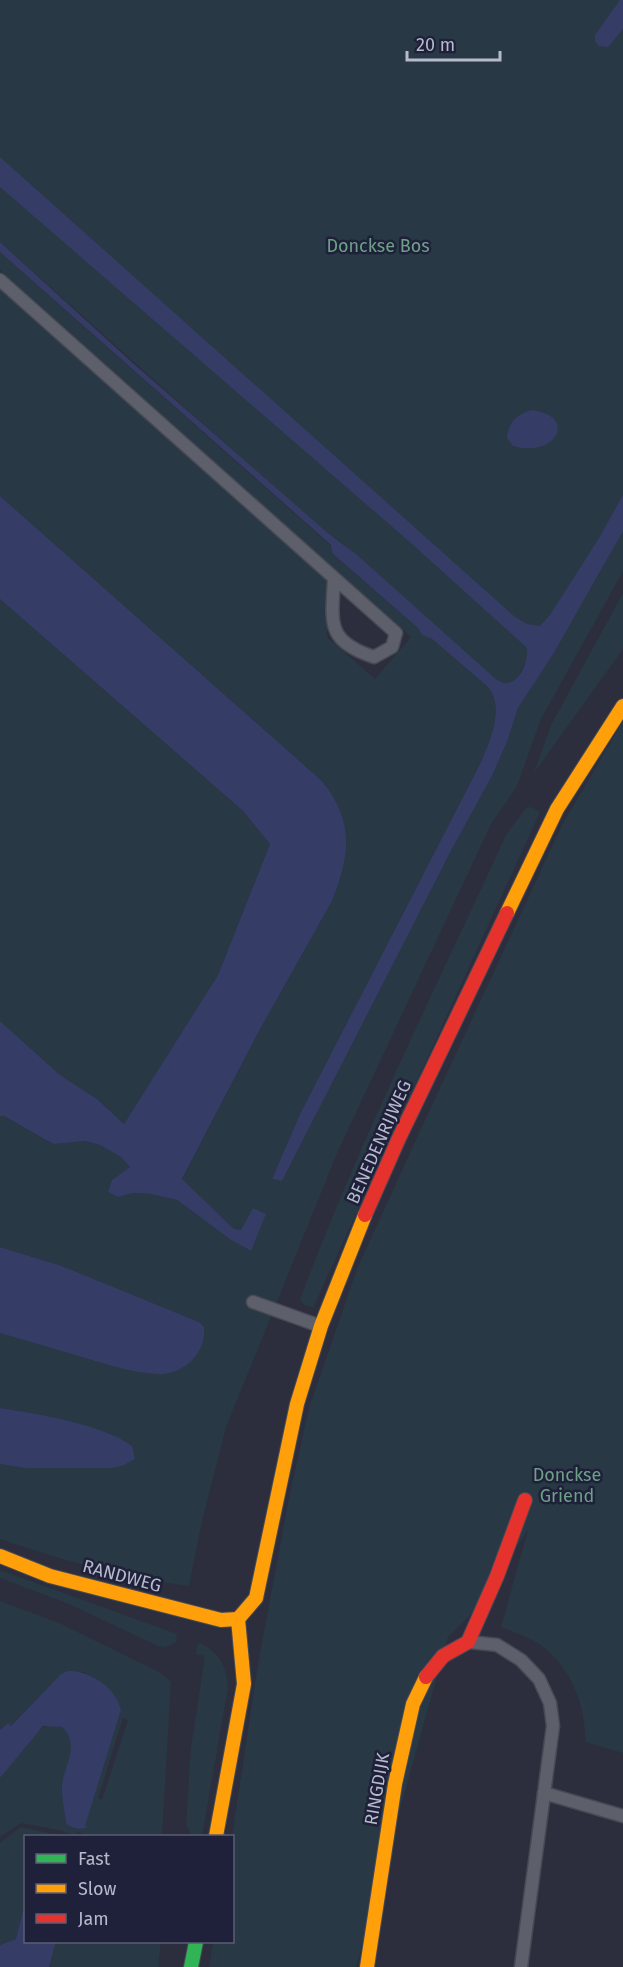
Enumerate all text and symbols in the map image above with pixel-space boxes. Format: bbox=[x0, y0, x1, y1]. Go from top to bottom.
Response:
scale bar bbox=[407, 24, 500, 62]
text: 20 m bbox=[416, 34, 455, 56]
park label: Donckse Bos bbox=[326, 235, 430, 257]
street label: BENEDENRIJWEG bbox=[342, 1077, 416, 1207]
park label: Donckse Griend bbox=[533, 1464, 601, 1507]
street label: RANDWEG bbox=[80, 1555, 164, 1597]
street label: RINGDIJK bbox=[360, 1751, 394, 1827]
legend bbox=[24, 1835, 234, 1943]
text: Fast bbox=[78, 1848, 111, 1870]
text: Slow bbox=[78, 1878, 117, 1900]
text: Jam bbox=[78, 1908, 109, 1930]

